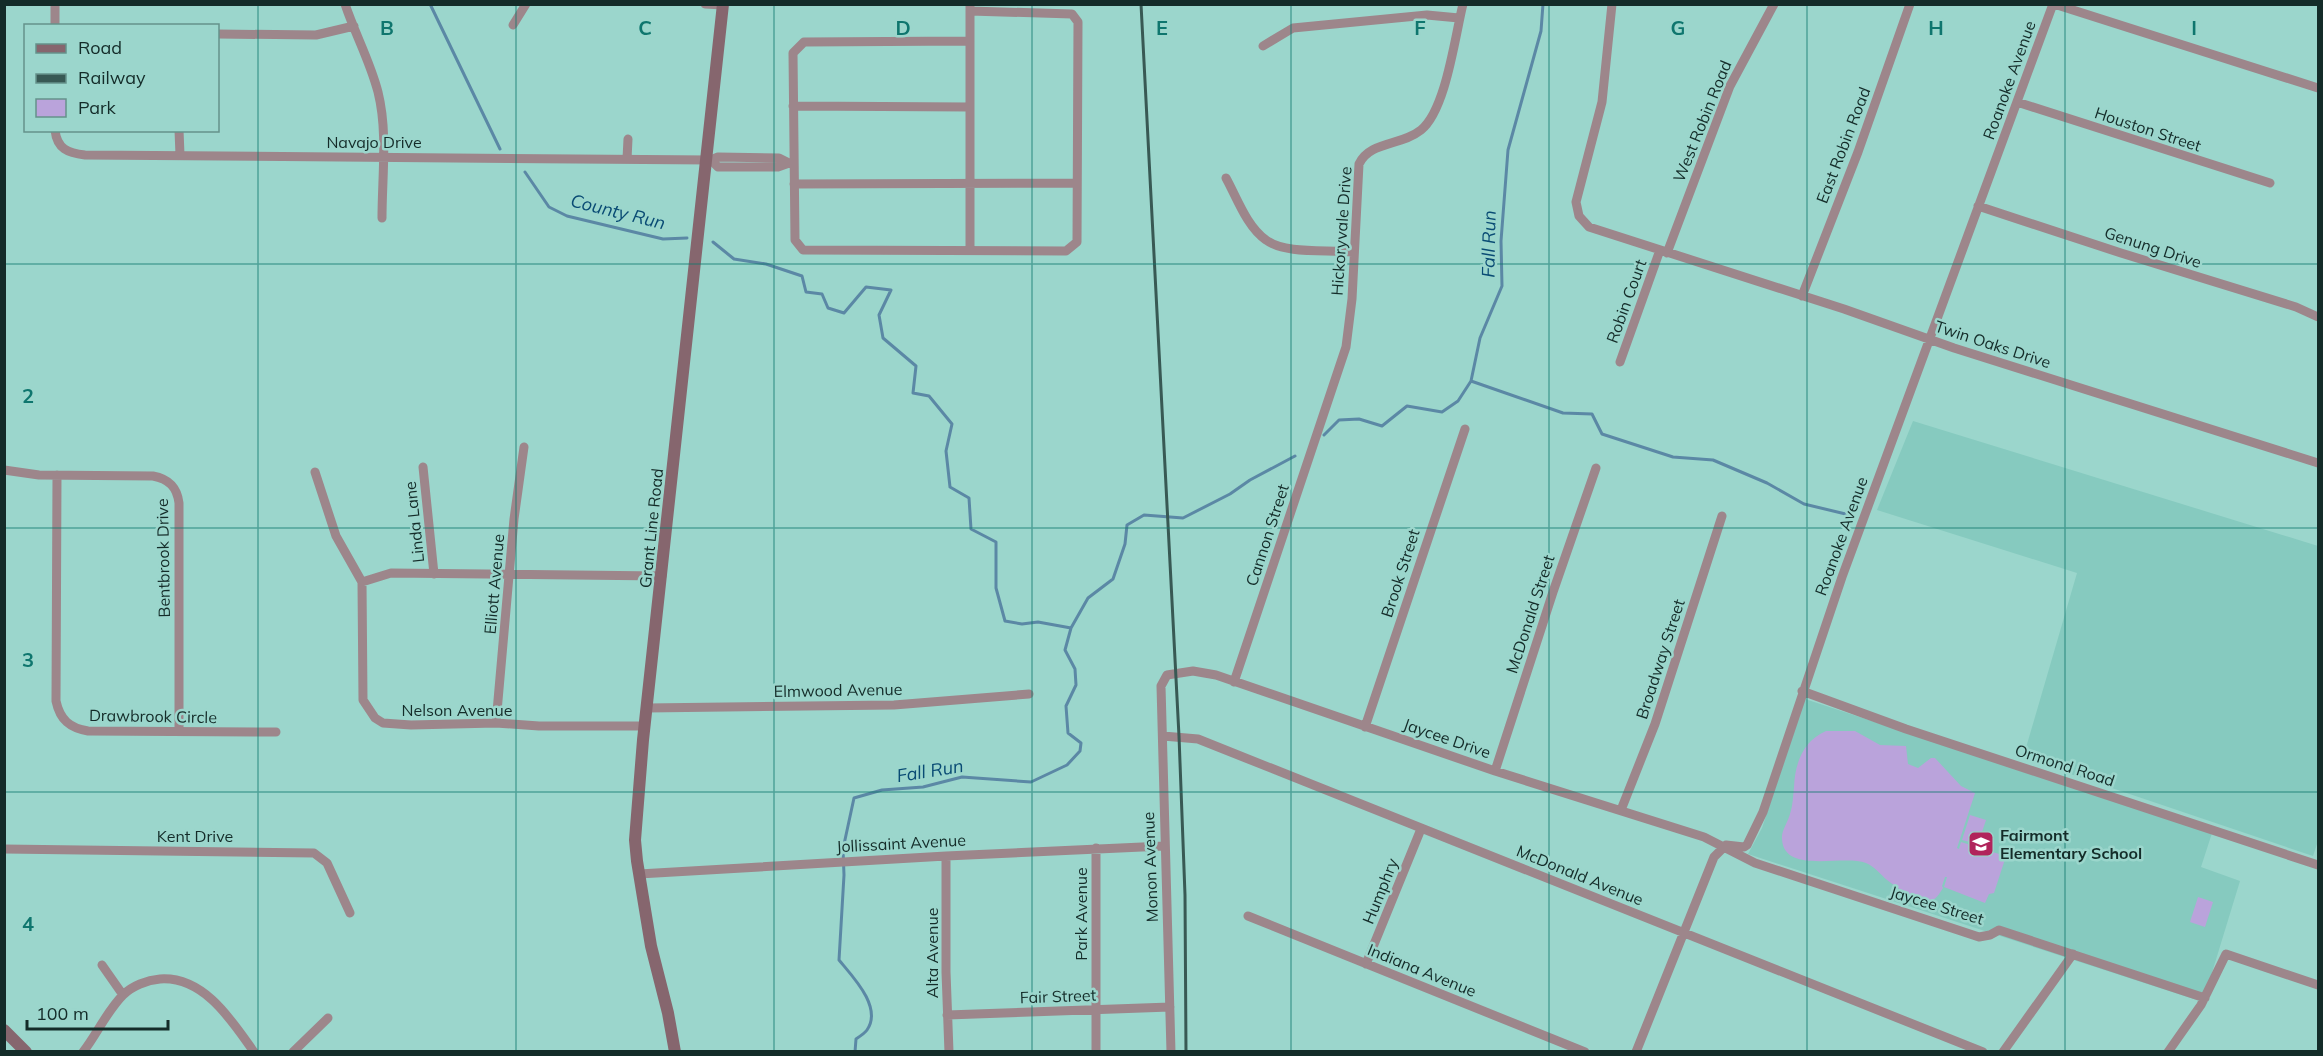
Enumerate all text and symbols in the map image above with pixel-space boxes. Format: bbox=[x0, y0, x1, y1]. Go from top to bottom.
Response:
text: B bbox=[380, 15, 394, 40]
text: C bbox=[638, 15, 652, 40]
text: D bbox=[895, 15, 911, 40]
text: E bbox=[1156, 15, 1168, 40]
text: F bbox=[1414, 15, 1426, 40]
text: G bbox=[1671, 15, 1685, 40]
text: H bbox=[1928, 15, 1944, 40]
text: I bbox=[2191, 15, 2197, 40]
street label: Roanoke Avenue bbox=[1978, 18, 2040, 142]
legend bbox=[24, 24, 219, 132]
text: Road bbox=[78, 36, 122, 59]
street label: West Robin Road bbox=[1668, 57, 1736, 185]
text: Railway bbox=[78, 66, 146, 89]
street label: East Robin Road bbox=[1812, 84, 1874, 206]
text: Park bbox=[78, 96, 117, 119]
street label: Houston Street bbox=[2092, 102, 2204, 156]
street label: Navajo Drive bbox=[326, 132, 422, 152]
street label: Hickoryvale Drive bbox=[1327, 166, 1355, 296]
water label: County Run bbox=[568, 189, 668, 234]
water label: Fall Run bbox=[1476, 210, 1501, 278]
street label: Genung Drive bbox=[2102, 222, 2204, 272]
street label: Robin Court bbox=[1602, 256, 1651, 346]
street label: Twin Oaks Drive bbox=[1933, 316, 2053, 372]
text: 2 bbox=[22, 383, 34, 408]
street label: Grant Line Road bbox=[635, 467, 667, 589]
street label: Roanoke Avenue bbox=[1810, 474, 1872, 598]
street label: Linda Lane bbox=[400, 480, 428, 564]
street label: Cannon Street bbox=[1241, 481, 1293, 588]
street label: Bentbrook Drive bbox=[152, 498, 174, 618]
street label: Brook Street bbox=[1376, 526, 1424, 620]
street label: Elliott Avenue bbox=[480, 533, 508, 635]
street label: McDonald Street bbox=[1501, 552, 1559, 676]
street label: Broadway Street bbox=[1631, 596, 1689, 722]
text: 3 bbox=[22, 647, 34, 672]
street label: Elmwood Avenue bbox=[773, 679, 903, 701]
street label: Nelson Avenue bbox=[402, 700, 512, 720]
street label: Drawbrook Circle bbox=[89, 705, 217, 727]
street label: Jaycee Drive bbox=[1401, 714, 1493, 762]
street label: Ormond Road bbox=[2013, 739, 2117, 791]
water label: Fall Run bbox=[895, 754, 965, 787]
street label: Monon Avenue bbox=[1138, 811, 1162, 923]
place label: Fairmont Elementary School bbox=[2000, 825, 2142, 863]
street label: Kent Drive bbox=[157, 826, 233, 846]
school or university icon: Fairmont Elementary School bbox=[1966, 829, 1996, 859]
street label: Jollissaint Avenue bbox=[836, 830, 966, 856]
street label: McDonald Avenue bbox=[1514, 840, 1646, 910]
street label: Humphry bbox=[1358, 855, 1402, 927]
street label: Park Avenue bbox=[1071, 867, 1091, 961]
street label: Jaycee Street bbox=[1888, 881, 1987, 929]
street label: Alta Avenue bbox=[922, 908, 942, 998]
text: 4 bbox=[22, 911, 34, 936]
street label: Indiana Avenue bbox=[1365, 939, 1479, 1001]
street label: Fair Street bbox=[1020, 985, 1097, 1007]
scale bar bbox=[27, 993, 168, 1031]
text: 100 m bbox=[36, 1002, 89, 1025]

